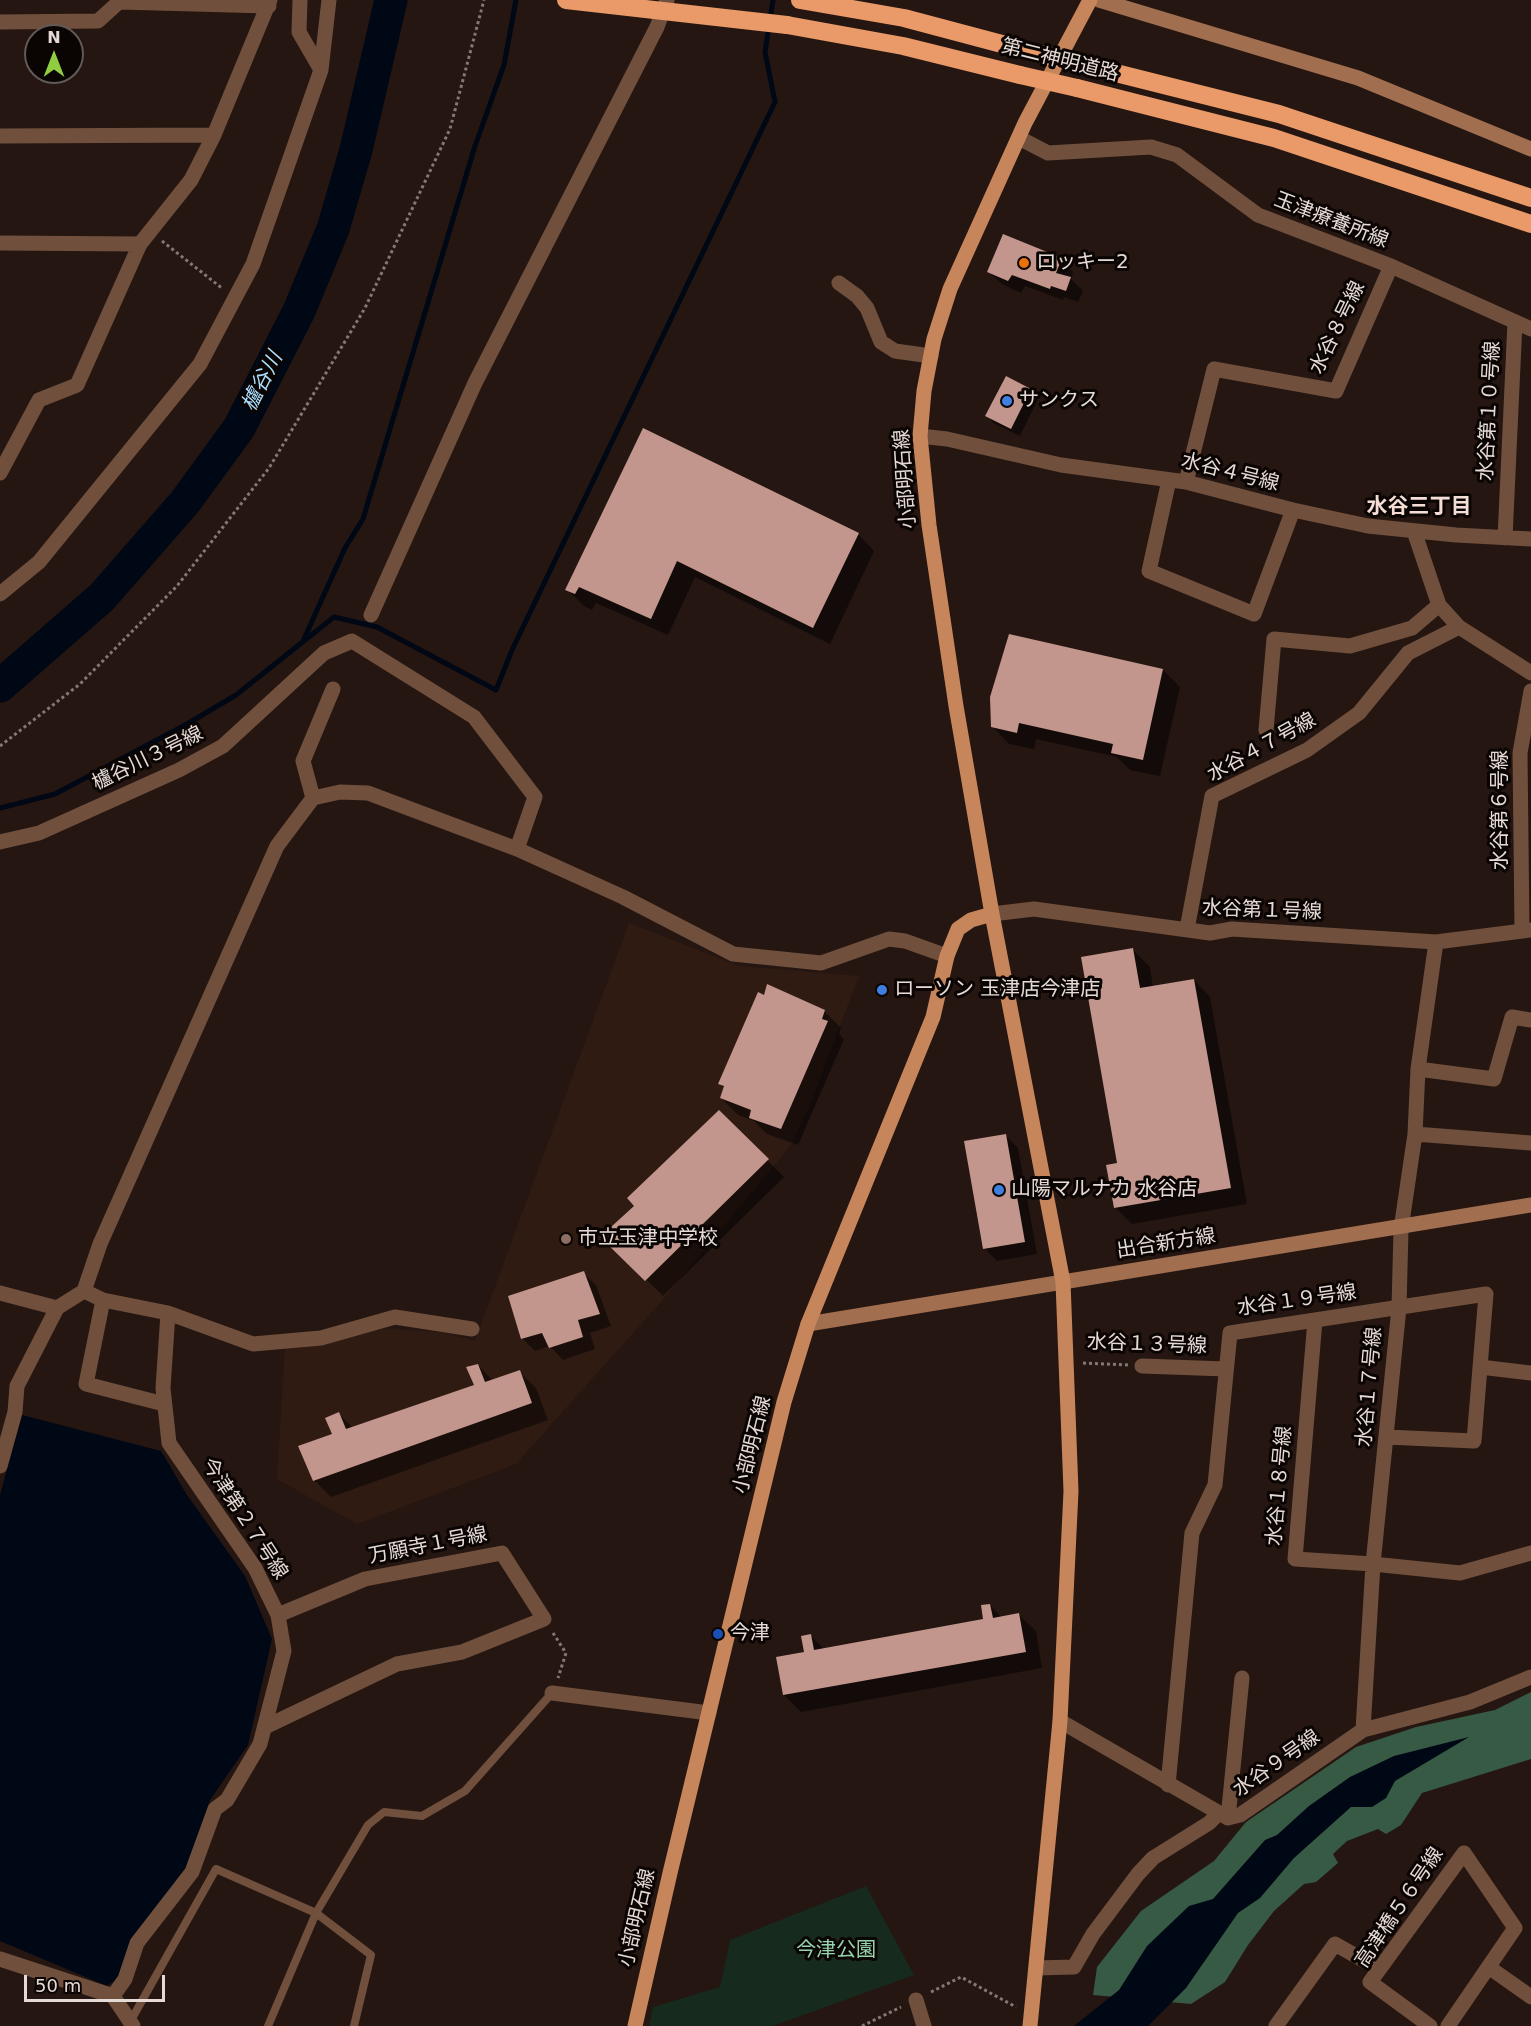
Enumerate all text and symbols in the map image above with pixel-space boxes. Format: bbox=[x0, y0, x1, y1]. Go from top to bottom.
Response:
north arrow bbox=[24, 24, 84, 84]
text: N bbox=[47, 28, 61, 47]
street label: 第二神明道路 bbox=[999, 35, 1121, 87]
street label: 玉津療養所線 bbox=[1271, 188, 1391, 254]
place label: ロッキー2 bbox=[1036, 251, 1129, 275]
marker: ロッキー2 bbox=[1017, 256, 1031, 270]
street label: 水谷８号線 bbox=[1305, 278, 1371, 378]
street label: 水谷第１０号線 bbox=[1474, 340, 1506, 482]
water label: 櫨谷川 bbox=[237, 348, 289, 416]
place label: サンクス bbox=[1019, 389, 1099, 413]
marker: サンクス bbox=[1000, 394, 1014, 408]
street label: 小部明石線 bbox=[891, 428, 921, 530]
street label: 水谷４号線 bbox=[1179, 449, 1281, 497]
district label: 水谷三丁目 bbox=[1367, 495, 1471, 521]
street label: 水谷４７号線 bbox=[1204, 708, 1320, 788]
street label: 櫨谷川３号線 bbox=[89, 722, 207, 796]
street label: 水谷第６号線 bbox=[1489, 750, 1513, 870]
street label: 水谷第１号線 bbox=[1202, 897, 1322, 925]
place label: ローソン 玉津店今津店 bbox=[894, 978, 1100, 1002]
marker: ローソン 玉津店今津店 bbox=[875, 983, 889, 997]
place label: 山陽マルナカ 水谷店 bbox=[1011, 1178, 1197, 1202]
marker: 山陽マルナカ 水谷店 bbox=[992, 1183, 1006, 1197]
street label: 出合新方線 bbox=[1115, 1224, 1217, 1264]
place label: 市立玉津中学校 bbox=[578, 1227, 718, 1251]
marker: 市立玉津中学校 bbox=[559, 1232, 573, 1246]
street label: 水谷１９号線 bbox=[1236, 1281, 1358, 1321]
street label: 水谷１７号線 bbox=[1353, 1326, 1387, 1448]
street label: 水谷１３号線 bbox=[1087, 1331, 1207, 1359]
street label: 小部明石線 bbox=[729, 1394, 777, 1496]
street label: 水谷１８号線 bbox=[1263, 1425, 1297, 1547]
street label: 今津第２７号線 bbox=[196, 1454, 292, 1584]
street label: 万願寺１号線 bbox=[367, 1523, 489, 1569]
place label: 今津 bbox=[730, 1622, 770, 1646]
marker: 今津 bbox=[711, 1627, 725, 1641]
street label: 水谷９号線 bbox=[1229, 1725, 1325, 1803]
street label: 高津橋５６号線 bbox=[1351, 1843, 1449, 1973]
street label: 小部明石線 bbox=[615, 1867, 661, 1969]
park label: 今津公園 bbox=[796, 1939, 876, 1963]
scale bar bbox=[27, 1963, 168, 2001]
text: 50 m bbox=[35, 1975, 81, 1996]

